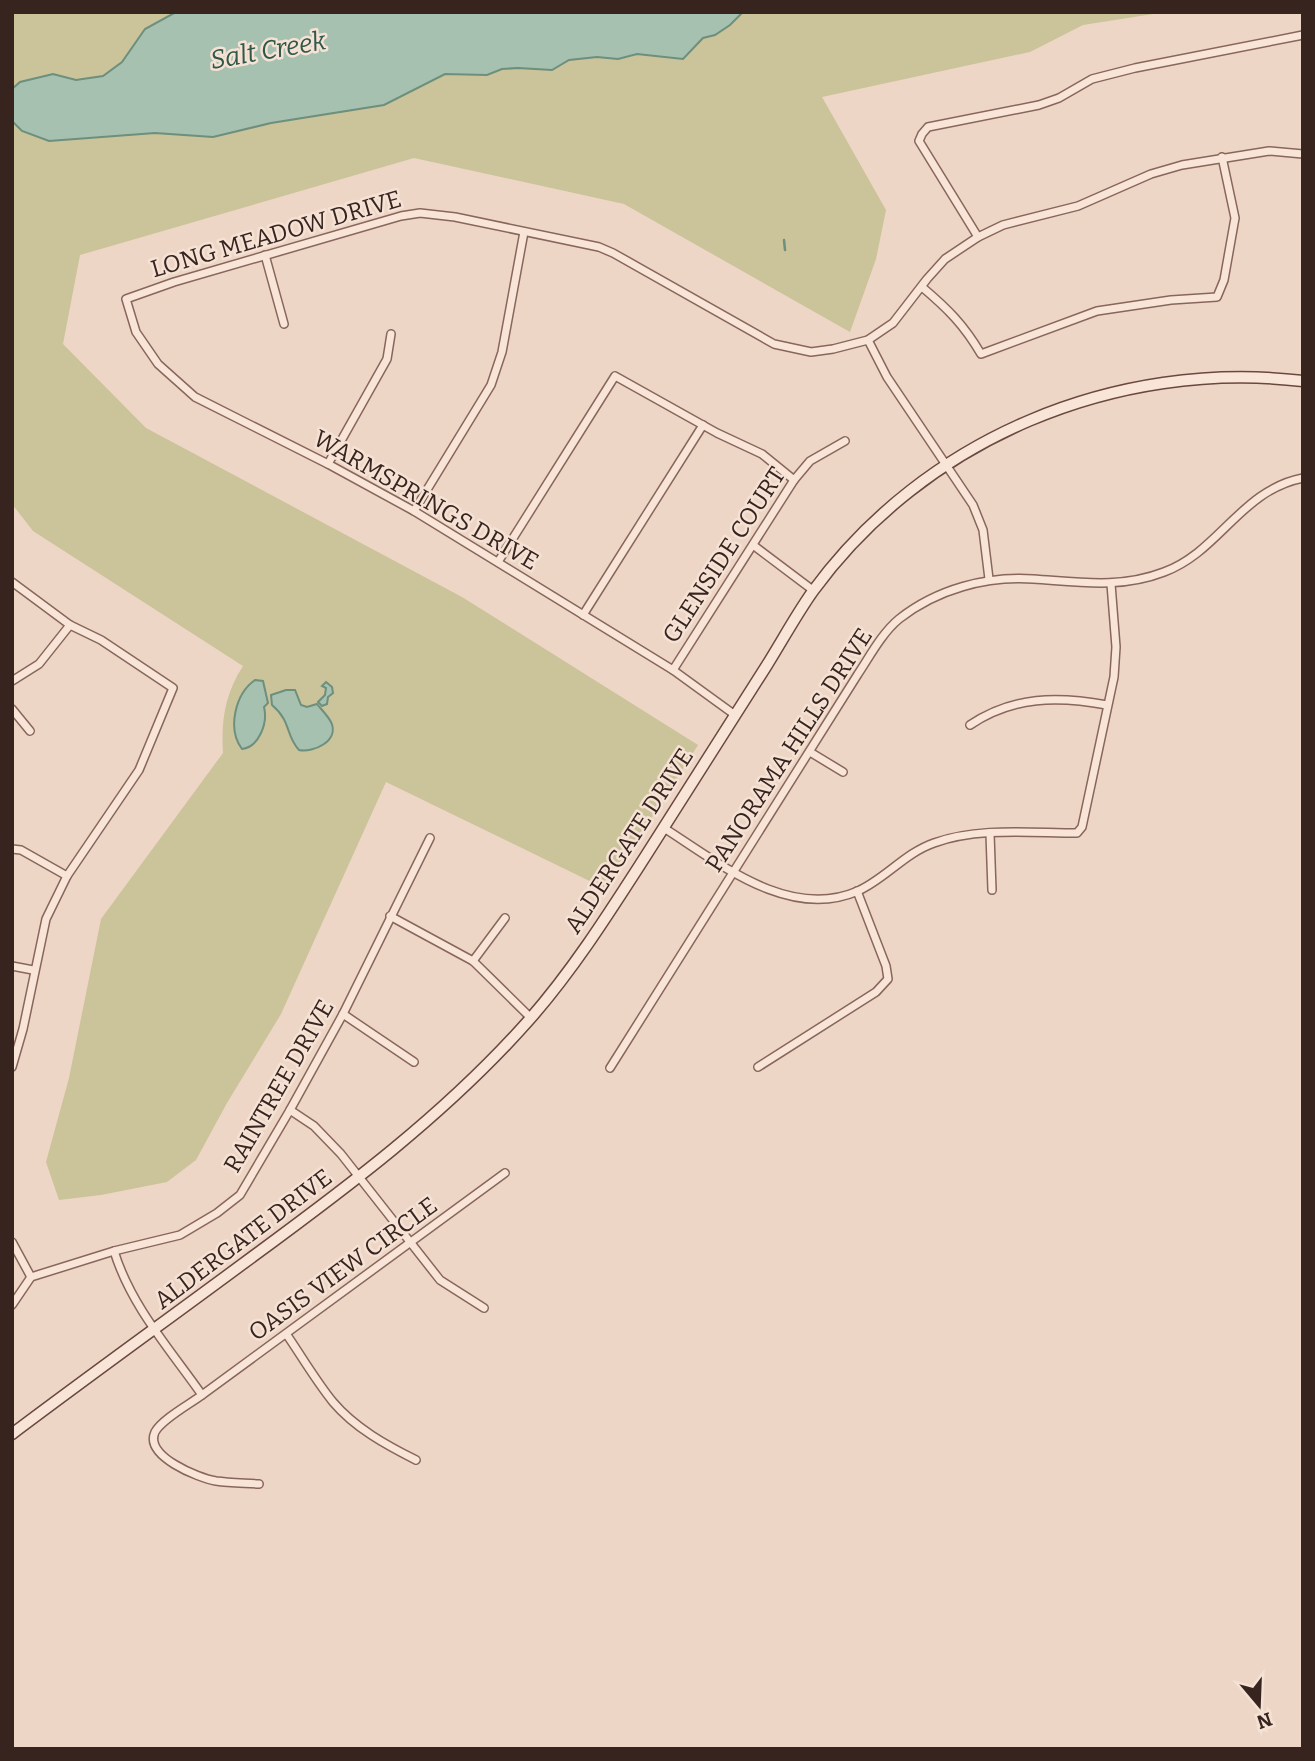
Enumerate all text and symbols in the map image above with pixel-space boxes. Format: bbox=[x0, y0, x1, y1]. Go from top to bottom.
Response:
water label: Salt Creek bbox=[208, 25, 329, 76]
street label: LONG MEADOW DRIVE bbox=[148, 185, 404, 283]
street label: WARMSPRINGS DRIVE bbox=[308, 424, 544, 576]
street label: GLENSIDE COURT bbox=[657, 462, 791, 648]
street label: PANORAMA HILLS DRIVE bbox=[700, 623, 878, 877]
street label: ALDERGATE DRIVE bbox=[559, 743, 699, 939]
street label: RAINTREE DRIVE bbox=[218, 995, 340, 1177]
street label: ALDERGATE DRIVE bbox=[149, 1163, 337, 1315]
street label: OASIS VIEW CIRCLE bbox=[243, 1191, 443, 1347]
north arrow bbox=[1224, 1670, 1294, 1740]
text: N bbox=[1253, 1707, 1275, 1734]

